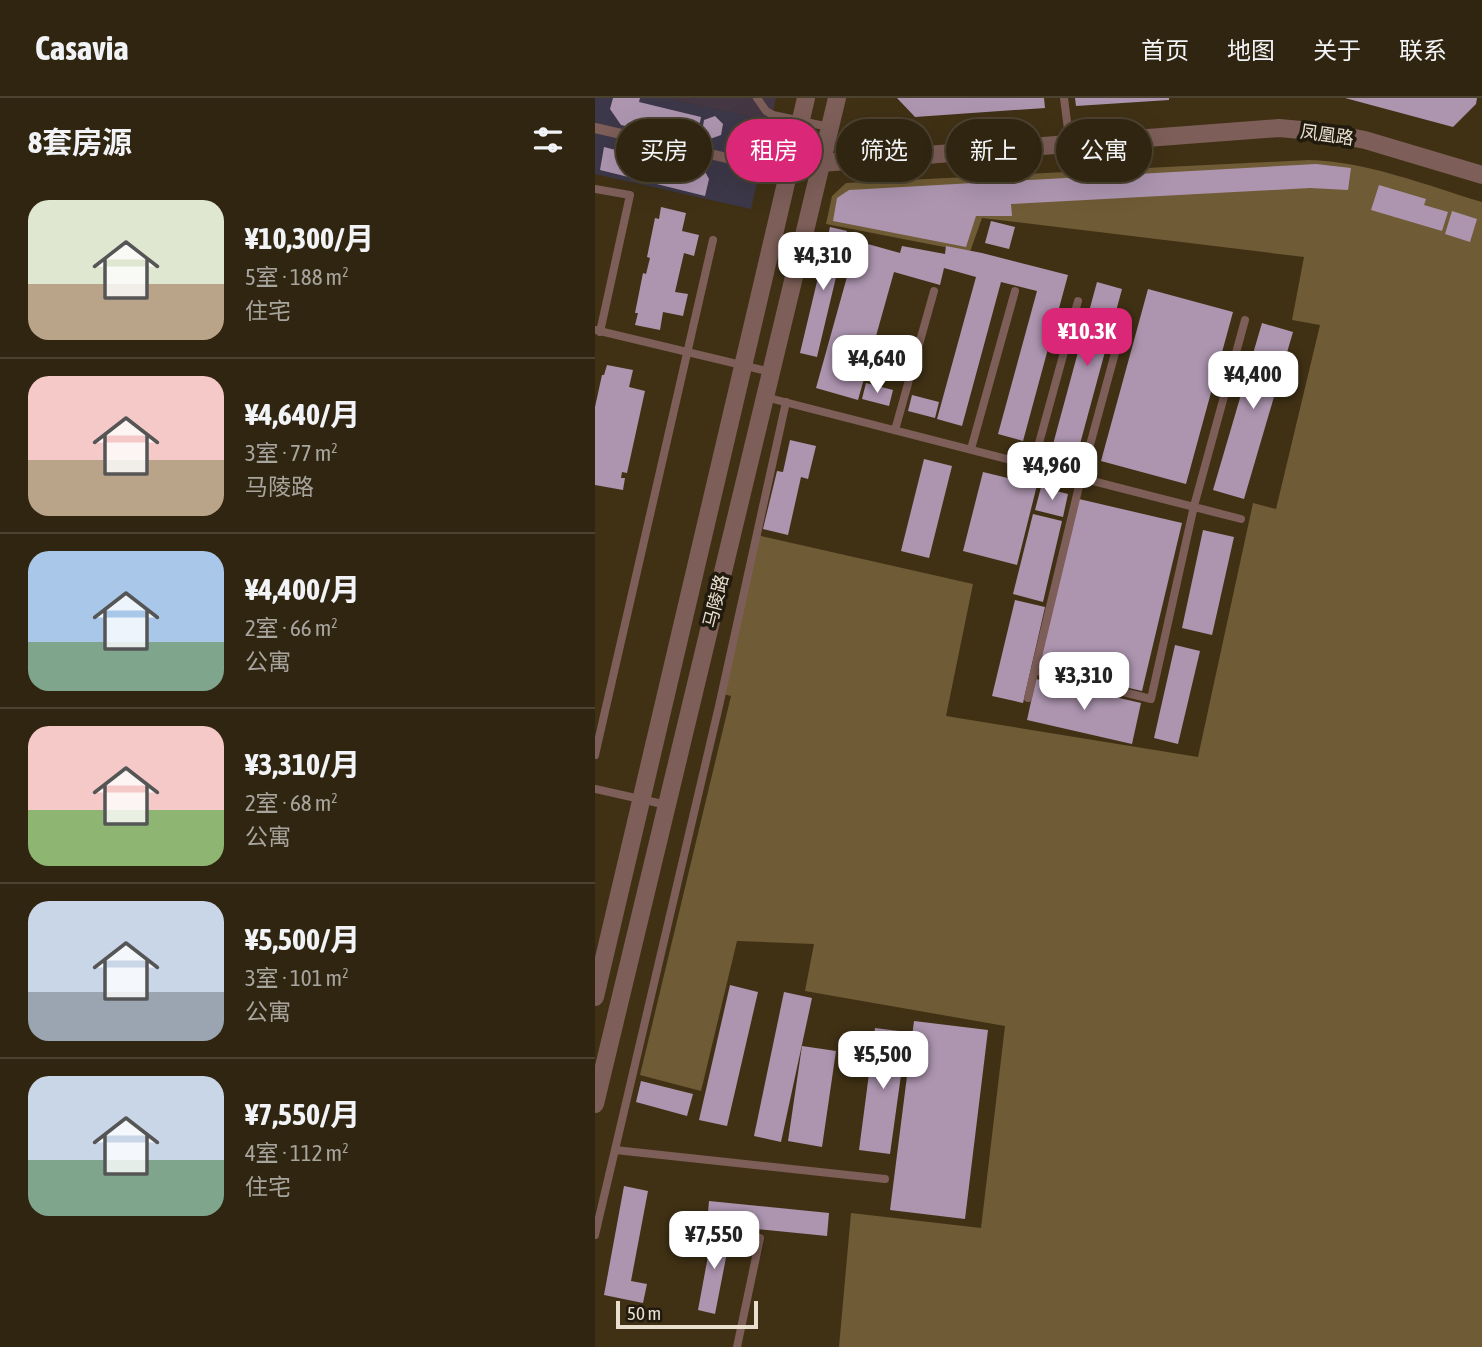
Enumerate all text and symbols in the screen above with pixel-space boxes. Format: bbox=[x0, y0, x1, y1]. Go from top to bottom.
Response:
text: Casavia bbox=[35, 29, 129, 67]
text: 首页 bbox=[1141, 37, 1189, 64]
text: 地图 bbox=[1227, 37, 1275, 64]
text: 关于 bbox=[1313, 37, 1361, 64]
text: 联系 bbox=[1399, 37, 1447, 64]
chip: 买房 bbox=[616, 119, 712, 182]
chip: 租房 bbox=[726, 119, 822, 182]
chip: 筛选 bbox=[836, 119, 932, 182]
chip: 新上 bbox=[946, 119, 1042, 182]
chip: 公寓 bbox=[1056, 119, 1152, 182]
street label: 凤凰路 bbox=[1299, 120, 1355, 149]
icon: filters bbox=[529, 121, 567, 159]
text: 8套房源 bbox=[28, 125, 132, 159]
text: ¥10,300/月 bbox=[245, 221, 374, 255]
icon: home bbox=[84, 228, 168, 312]
pin: ¥4,310 bbox=[766, 232, 880, 292]
text: ¥4,310 bbox=[794, 242, 852, 268]
text: 5室 · 188 m² bbox=[245, 264, 349, 290]
text: 住宅 bbox=[245, 298, 291, 324]
pin: ¥10.3K bbox=[1030, 308, 1144, 368]
text: ¥10.3K bbox=[1058, 318, 1116, 344]
pin: ¥4,640 bbox=[820, 336, 934, 395]
text: ¥4,640 bbox=[848, 345, 906, 371]
pin: ¥4,400 bbox=[1196, 352, 1310, 411]
text: ¥4,400 bbox=[1224, 361, 1282, 387]
text: ¥4,640/月 bbox=[245, 397, 360, 431]
icon: home bbox=[84, 404, 168, 488]
text: 3室 · 77 m² bbox=[245, 440, 338, 466]
pin: ¥4,960 bbox=[995, 442, 1109, 502]
text: ¥4,960 bbox=[1023, 452, 1081, 478]
text: 马陵路 bbox=[245, 474, 314, 500]
text: ¥4,400/月 bbox=[245, 572, 360, 606]
street label: 马陵路 bbox=[699, 572, 732, 630]
icon: home bbox=[84, 579, 168, 663]
text: 2室 · 66 m² bbox=[245, 615, 338, 641]
text: 公寓 bbox=[245, 649, 291, 675]
pin: ¥3,310 bbox=[1027, 652, 1141, 712]
text: ¥3,310 bbox=[1055, 662, 1113, 688]
text: ¥3,310/月 bbox=[245, 747, 360, 781]
icon: home bbox=[84, 754, 168, 838]
text: 2室 · 68 m² bbox=[245, 790, 338, 816]
text: 公寓 bbox=[245, 824, 291, 850]
text: ¥5,500/月 bbox=[245, 922, 360, 956]
icon: home bbox=[84, 929, 168, 1013]
text: 3室 · 101 m² bbox=[245, 965, 349, 991]
text: 公寓 bbox=[245, 999, 291, 1025]
pin: ¥5,500 bbox=[826, 1032, 940, 1091]
text: ¥5,500 bbox=[854, 1041, 912, 1067]
text: ¥7,550/月 bbox=[245, 1097, 360, 1131]
icon: home bbox=[84, 1104, 168, 1188]
text: 4室 · 112 m² bbox=[245, 1140, 349, 1166]
text: 住宅 bbox=[245, 1174, 291, 1200]
pin: ¥7,550 bbox=[657, 1212, 771, 1271]
text: ¥7,550 bbox=[685, 1221, 743, 1247]
scale bar bbox=[616, 1298, 758, 1330]
text: 50 m bbox=[627, 1302, 661, 1324]

